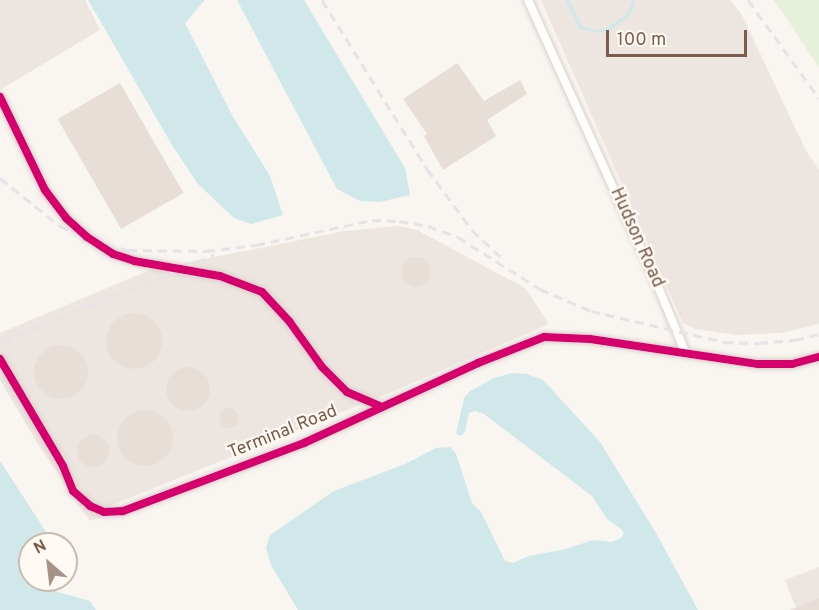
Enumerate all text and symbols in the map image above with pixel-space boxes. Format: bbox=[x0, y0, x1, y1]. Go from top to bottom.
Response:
scale bar bbox=[609, 18, 750, 56]
text: 100 m bbox=[617, 29, 666, 52]
street label: Hudson Road bbox=[604, 185, 668, 291]
street label: Terminal Road bbox=[225, 401, 341, 465]
north arrow bbox=[18, 532, 78, 592]
text: N bbox=[31, 536, 50, 559]

